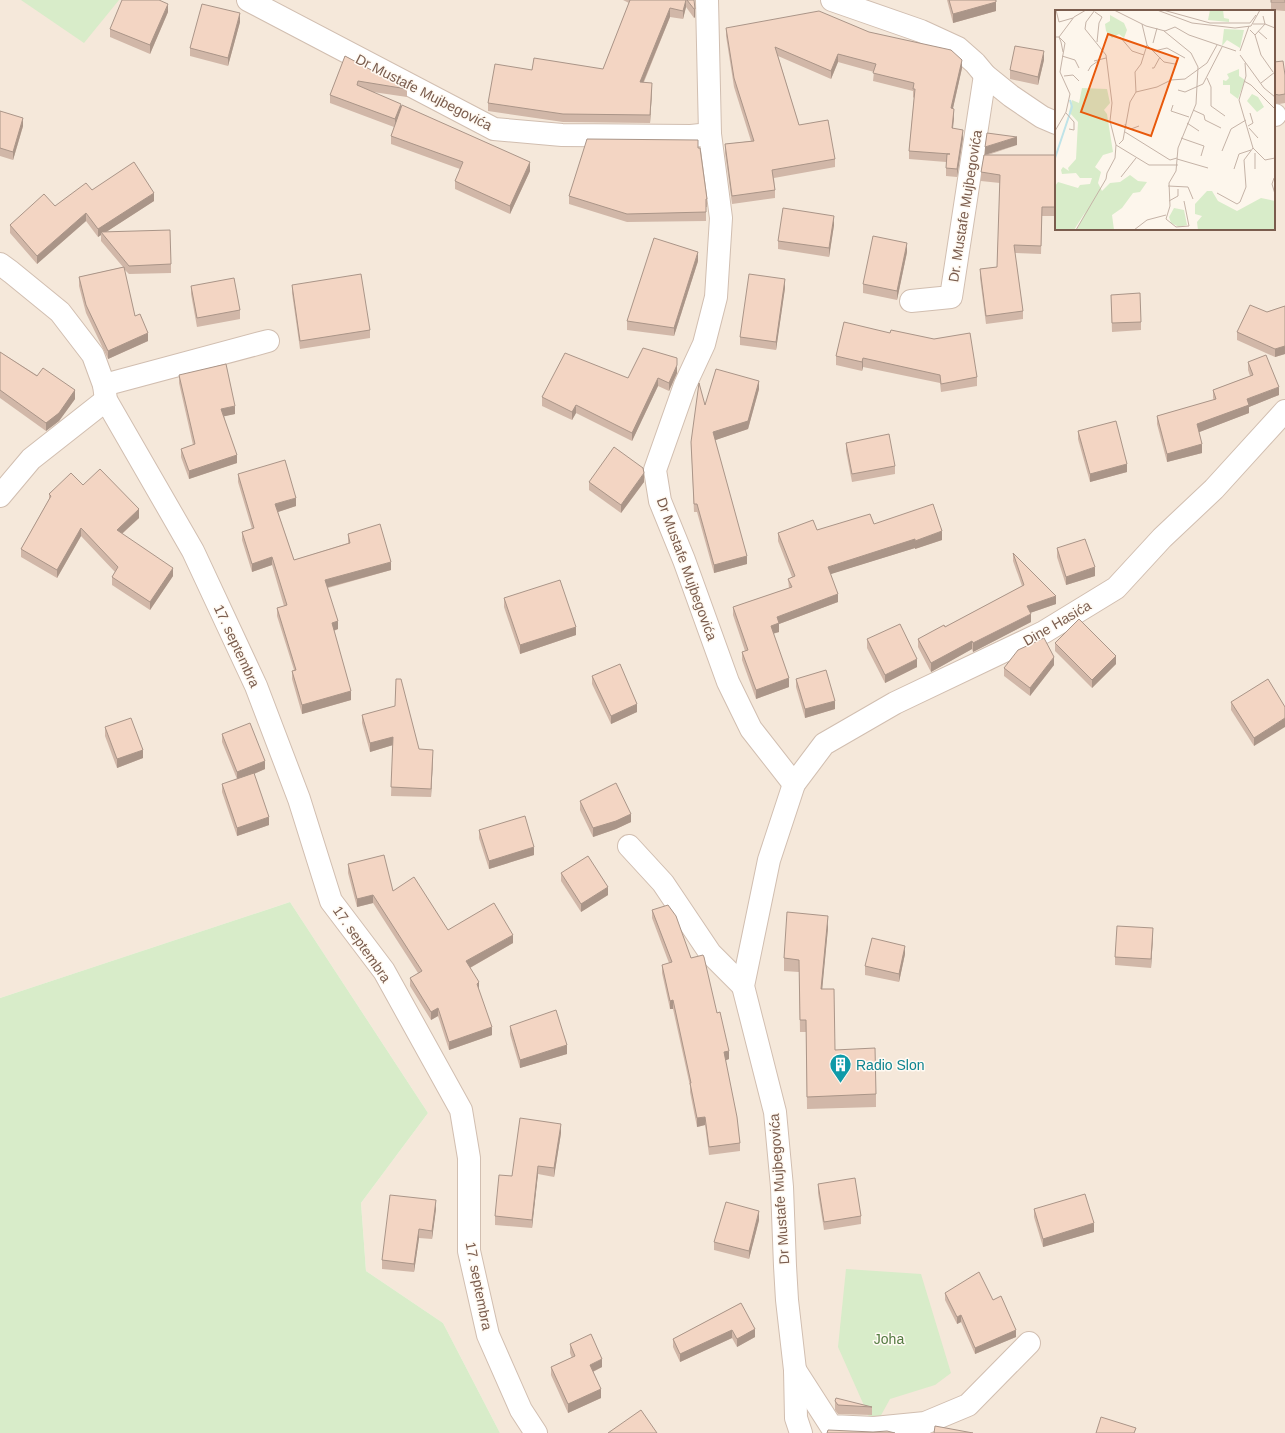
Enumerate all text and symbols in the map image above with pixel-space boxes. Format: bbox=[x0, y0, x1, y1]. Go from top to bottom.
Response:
inset map bbox=[1055, 10, 1275, 230]
street label: Dr Mustafe Mujbegovića bbox=[353, 51, 495, 133]
street label: Dr. Mustafe Mujbegovića bbox=[945, 128, 985, 283]
street label: Dr Mustafe Mujbegovića bbox=[654, 495, 720, 643]
street label: Dine Hasića bbox=[1020, 597, 1094, 649]
street label: 17. septembra bbox=[211, 602, 263, 690]
street label: 17. septembra bbox=[330, 903, 394, 985]
building icon: Radio Slon bbox=[828, 1052, 854, 1085]
place label: Radio Slon bbox=[856, 1057, 925, 1073]
street label: Dr Mustafe Mujbegovića bbox=[766, 1113, 792, 1265]
street label: 17. septembra bbox=[463, 1241, 495, 1332]
park label: Joha bbox=[874, 1331, 904, 1347]

